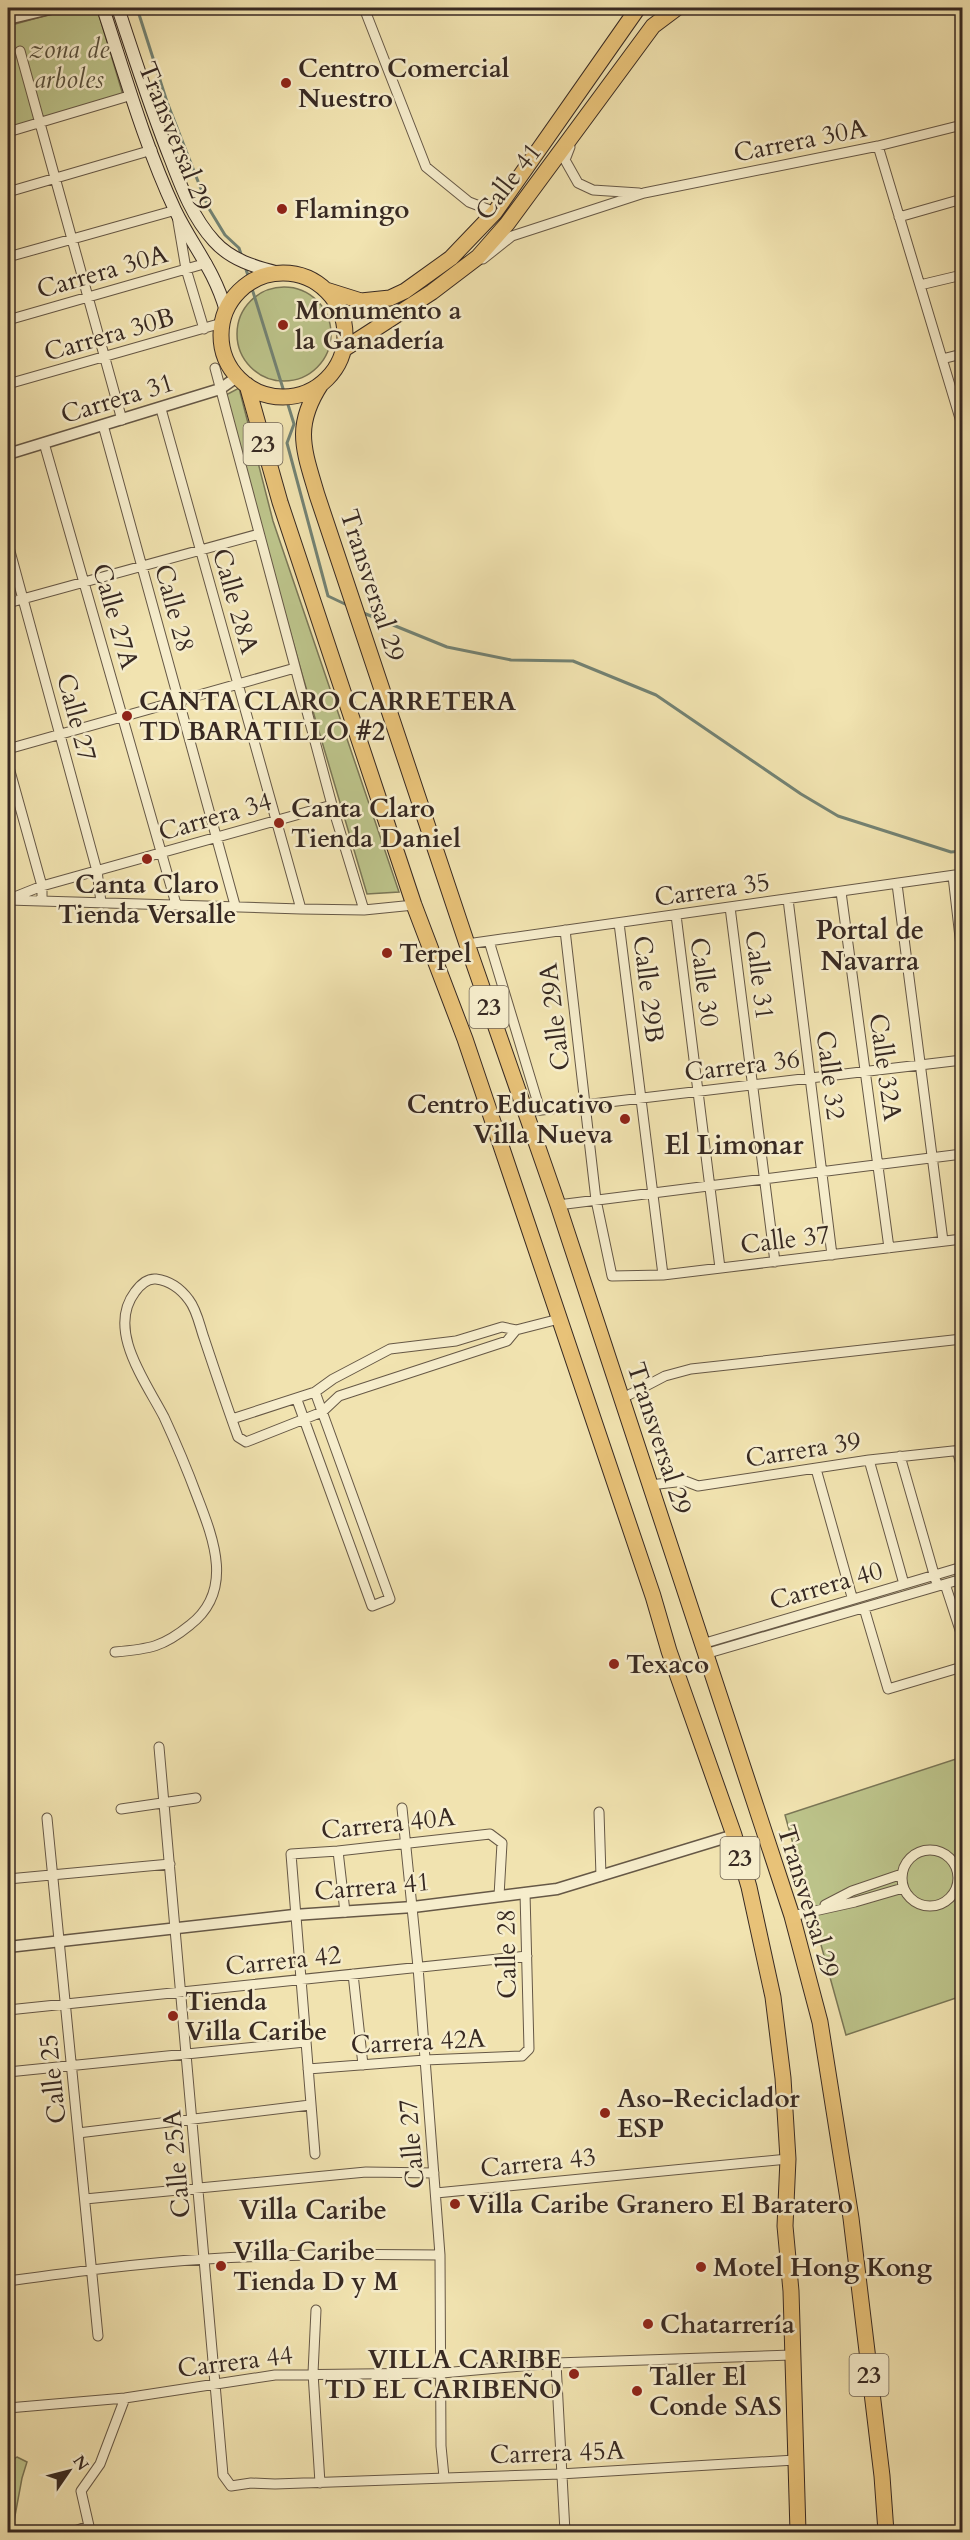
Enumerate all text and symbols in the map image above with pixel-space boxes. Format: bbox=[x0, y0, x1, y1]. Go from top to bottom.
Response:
park label: zona de arboles bbox=[29, 32, 110, 97]
place label: Centro Comercial Nuestro bbox=[298, 51, 510, 116]
street label: Transversal 29 bbox=[130, 56, 221, 216]
marker: Centro Comercial Nuestro bbox=[279, 76, 293, 90]
street label: Carrera 30A bbox=[731, 110, 870, 171]
street label: Calle 41 bbox=[467, 135, 550, 227]
place label: Flamingo bbox=[294, 192, 410, 227]
marker: Flamingo bbox=[275, 202, 289, 216]
street label: Carrera 30A bbox=[33, 236, 172, 307]
place label: Monumento a la Ganadería bbox=[295, 293, 462, 358]
street label: Carrera 30B bbox=[40, 299, 178, 370]
marker: Monumento a la Ganadería bbox=[276, 318, 290, 332]
street label: Carrera 31 bbox=[56, 365, 178, 432]
road number: 23 bbox=[244, 423, 282, 465]
street label: Transversal 29 bbox=[331, 505, 414, 666]
street label: Calle 28A bbox=[204, 544, 267, 658]
street label: Calle 27A bbox=[84, 559, 147, 673]
street label: Calle 28 bbox=[146, 560, 203, 656]
street label: Calle 27 bbox=[48, 669, 105, 765]
place label: CANTA CLARO CARRETERA TD BARATILLO #2 bbox=[139, 684, 517, 749]
marker: CANTA CLARO CARRETERA TD BARATILLO #2 bbox=[120, 709, 134, 723]
street label: Carrera 34 bbox=[154, 784, 276, 849]
place label: Canta Claro Tienda Daniel bbox=[291, 791, 461, 856]
marker: Canta Claro Tienda Daniel bbox=[272, 816, 286, 830]
marker: Canta Claro Tienda Versalle bbox=[140, 852, 154, 866]
street label: Carrera 35 bbox=[652, 864, 772, 915]
place label: Canta Claro Tienda Versalle bbox=[58, 867, 236, 932]
district label: Portal de Navarra bbox=[816, 912, 924, 980]
street label: Calle 31 bbox=[737, 928, 782, 1022]
street label: Calle 29B bbox=[625, 934, 672, 1045]
street label: Calle 30 bbox=[682, 935, 727, 1029]
place label: Terpel bbox=[399, 936, 472, 971]
marker: Terpel bbox=[380, 946, 394, 960]
street label: Calle 29A bbox=[530, 961, 578, 1073]
road number: 23 bbox=[470, 986, 508, 1028]
street label: Calle 32A bbox=[861, 1011, 910, 1124]
street label: Calle 32 bbox=[808, 1028, 853, 1122]
street label: Carrera 36 bbox=[682, 1041, 802, 1090]
place label: Centro Educativo Villa Nueva bbox=[407, 1087, 613, 1152]
marker: Centro Educativo Villa Nueva bbox=[618, 1112, 632, 1126]
district label: El Limonar bbox=[664, 1127, 804, 1164]
street label: Calle 37 bbox=[738, 1217, 832, 1262]
street label: Transversal 29 bbox=[618, 1358, 701, 1519]
street label: Carrera 39 bbox=[743, 1423, 863, 1476]
street label: Carrera 40 bbox=[765, 1553, 887, 1618]
place label: Texaco bbox=[626, 1647, 709, 1682]
marker: Texaco bbox=[607, 1657, 621, 1671]
street label: Carrera 40A bbox=[319, 1799, 457, 1848]
street label: Transversal 29 bbox=[769, 1821, 848, 1982]
road number: 23 bbox=[720, 1837, 760, 1879]
street label: Carrera 41 bbox=[313, 1864, 431, 1909]
street label: Calle 28 bbox=[488, 1909, 525, 1999]
street label: Carrera 42 bbox=[223, 1937, 343, 1984]
place label: Tienda Villa Caribe bbox=[185, 1984, 327, 2049]
marker: Tienda Villa Caribe bbox=[166, 2009, 180, 2023]
street label: Carrera 42A bbox=[350, 2020, 487, 2063]
street label: Calle 25 bbox=[30, 2032, 75, 2125]
place label: Aso-Reciclador ESP bbox=[617, 2081, 800, 2146]
street label: Calle 27 bbox=[390, 2098, 433, 2190]
marker: Aso-Reciclador ESP bbox=[598, 2106, 612, 2120]
street label: Calle 25A bbox=[154, 2108, 199, 2219]
street label: Carrera 43 bbox=[478, 2139, 598, 2186]
place label: Villa Caribe Granero El Baratero bbox=[467, 2187, 853, 2222]
district label: Villa Caribe bbox=[239, 2192, 387, 2229]
marker: Villa Caribe Granero El Baratero bbox=[448, 2197, 462, 2211]
place label: Villa Caribe Tienda D y M bbox=[233, 2234, 398, 2299]
place label: Motel Hong Kong bbox=[713, 2250, 932, 2285]
marker: Villa Caribe Tienda D y M bbox=[214, 2259, 228, 2273]
marker: Motel Hong Kong bbox=[694, 2260, 708, 2274]
place label: Chatarrería bbox=[660, 2307, 795, 2342]
marker: Chatarrería bbox=[641, 2317, 655, 2331]
street label: Carrera 44 bbox=[175, 2337, 295, 2386]
place label: VILLA CARIBE TD EL CARIBEÑO bbox=[325, 2342, 562, 2407]
road number: 23 bbox=[850, 2354, 888, 2396]
place label: Taller El Conde SAS bbox=[649, 2359, 782, 2424]
marker: VILLA CARIBE TD EL CARIBEÑO bbox=[567, 2367, 581, 2381]
marker: Taller El Conde SAS bbox=[630, 2384, 644, 2398]
street label: Carrera 45A bbox=[489, 2433, 625, 2472]
north arrow bbox=[39, 2441, 99, 2501]
text: N bbox=[67, 2451, 94, 2475]

